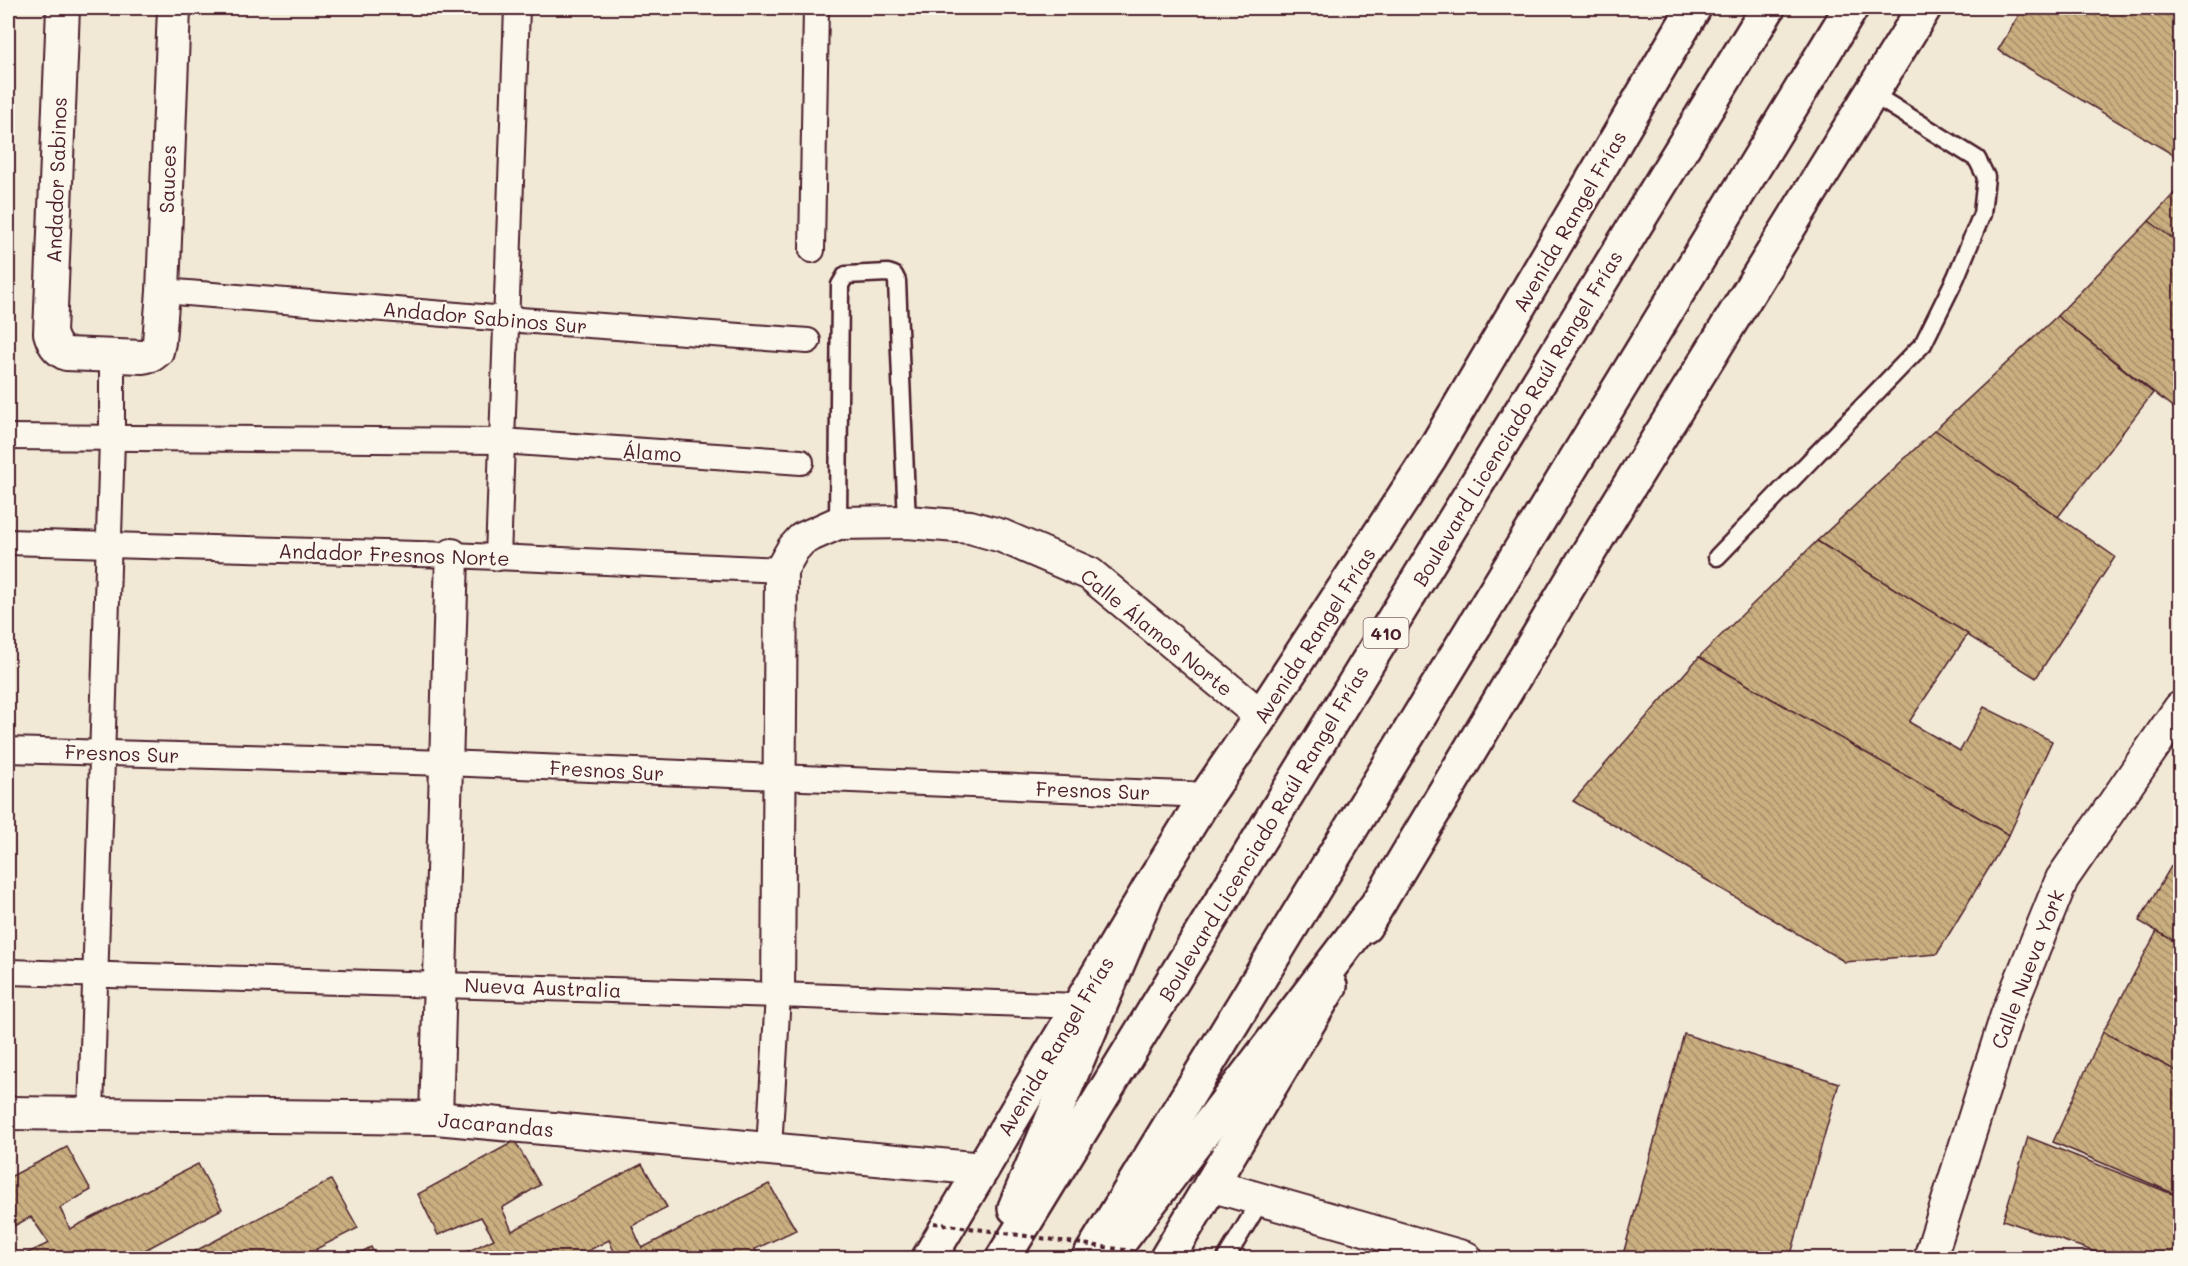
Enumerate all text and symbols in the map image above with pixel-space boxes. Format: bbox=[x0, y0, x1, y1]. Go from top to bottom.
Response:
street label: Andador Sabinos bbox=[40, 96, 72, 264]
street label: Avenida Rangel Frías bbox=[1506, 126, 1632, 316]
street label: Sauces bbox=[153, 144, 181, 214]
street label: Boulevard Licenciado Raúl Rangel Frías bbox=[1406, 245, 1628, 591]
street label: Andador Sabinos Sur bbox=[382, 295, 588, 339]
street label: Álamo bbox=[622, 437, 683, 467]
street label: Andador Fresnos Norte bbox=[278, 537, 510, 571]
street label: Avenida Rangel Frías bbox=[1247, 542, 1381, 728]
street label: Calle Álamos Norte bbox=[1076, 563, 1238, 701]
road number: 410 bbox=[1364, 618, 1408, 648]
street label: Boulevard Licenciado Raúl Rangel Frías bbox=[1152, 660, 1374, 1006]
street label: Fresnos Sur bbox=[64, 738, 180, 768]
street label: Fresnos Sur bbox=[549, 754, 665, 786]
street label: Fresnos Sur bbox=[1035, 775, 1151, 805]
street label: Calle Nueva York bbox=[1985, 886, 2069, 1052]
street label: Avenida Rangel Frías bbox=[991, 951, 1119, 1141]
street label: Nueva Australia bbox=[464, 971, 622, 1003]
street label: Jacarandas bbox=[437, 1106, 555, 1142]

